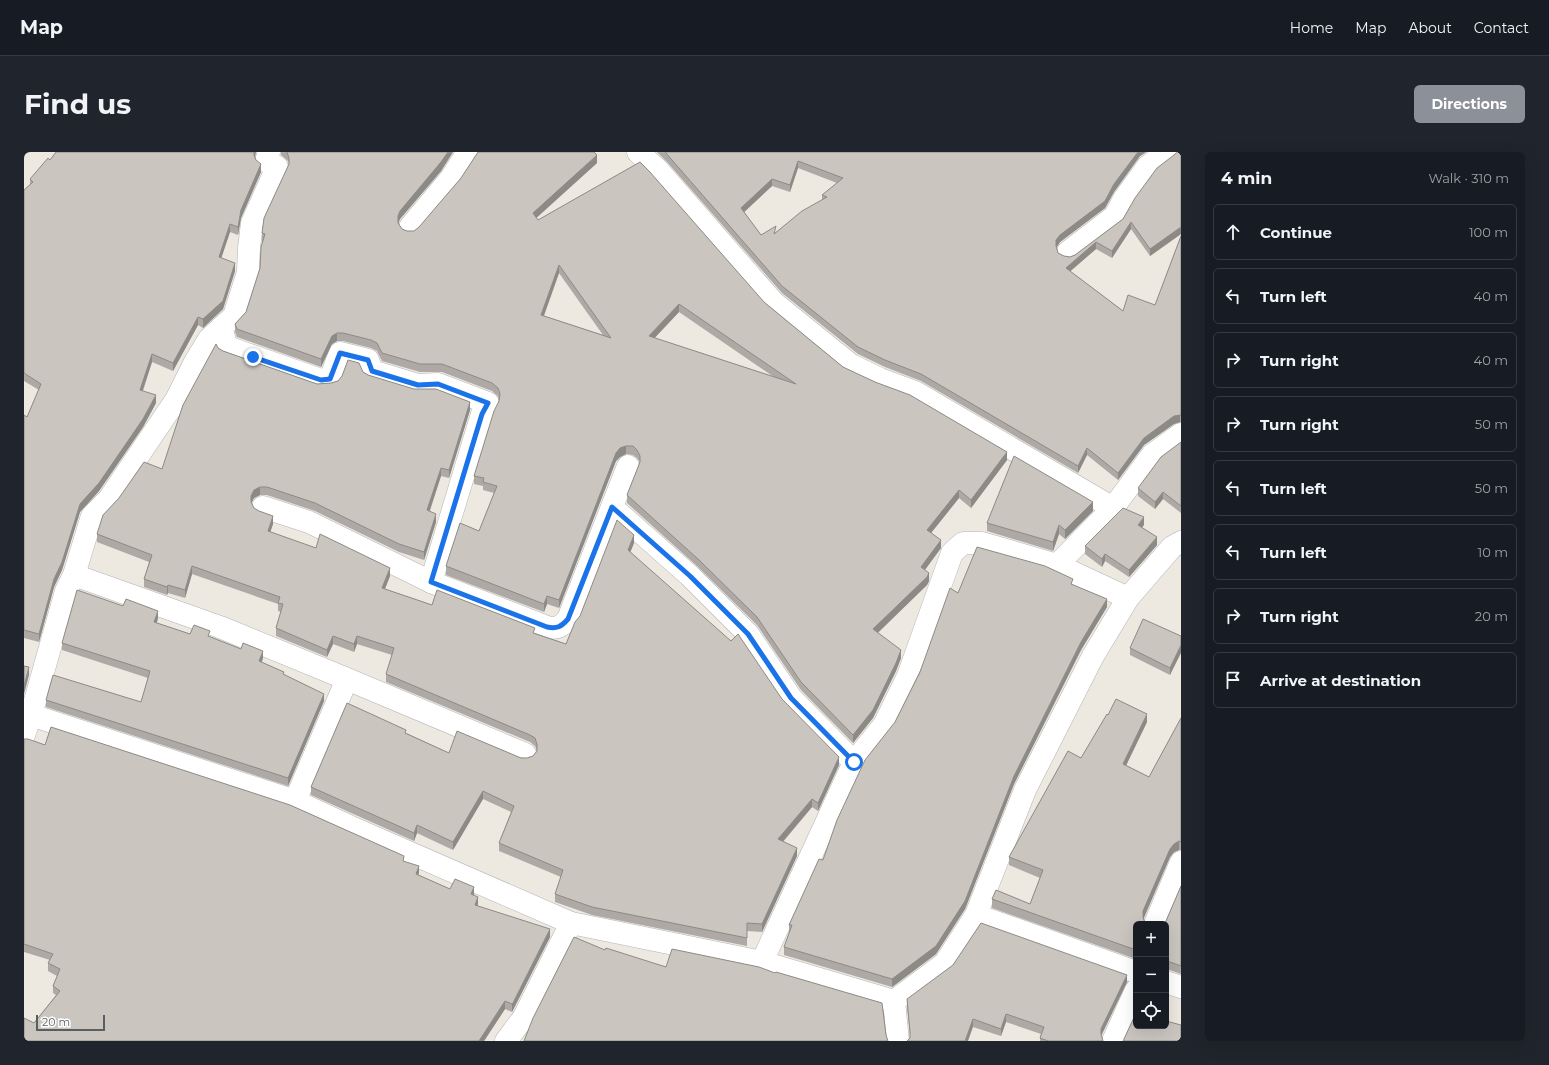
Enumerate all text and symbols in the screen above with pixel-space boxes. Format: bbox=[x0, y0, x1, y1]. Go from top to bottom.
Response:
text: Map bbox=[20, 16, 63, 39]
text: Home bbox=[1290, 19, 1333, 37]
text: Map bbox=[1355, 19, 1386, 37]
text: About bbox=[1408, 19, 1452, 37]
text: Contact bbox=[1474, 19, 1529, 37]
button: Directions bbox=[1414, 85, 1525, 123]
text: Find us bbox=[24, 87, 131, 121]
text: 4 min bbox=[1221, 168, 1272, 188]
text: Walk · 310 m bbox=[1428, 170, 1509, 186]
icon: ahead bbox=[1222, 221, 1244, 243]
text: Continue bbox=[1260, 223, 1332, 242]
text: 100 m bbox=[1469, 224, 1508, 240]
icon: left bbox=[1222, 285, 1244, 307]
text: Turn left bbox=[1260, 287, 1327, 306]
text: 40 m bbox=[1474, 288, 1508, 304]
route end bbox=[244, 348, 262, 366]
icon: right bbox=[1222, 349, 1244, 371]
text: Turn right bbox=[1260, 351, 1339, 370]
text: 40 m bbox=[1474, 352, 1508, 368]
icon: right bbox=[1222, 413, 1244, 435]
text: Turn right bbox=[1260, 415, 1339, 434]
text: 50 m bbox=[1475, 416, 1508, 432]
icon: left bbox=[1222, 477, 1244, 499]
text: Turn left bbox=[1260, 479, 1327, 498]
text: 50 m bbox=[1475, 480, 1508, 496]
icon: left bbox=[1222, 541, 1244, 563]
text: Turn left bbox=[1260, 543, 1327, 562]
text: 10 m bbox=[1478, 544, 1508, 560]
icon: right bbox=[1222, 605, 1244, 627]
text: Turn right bbox=[1260, 607, 1339, 626]
text: 20 m bbox=[1475, 608, 1508, 624]
icon: arrive bbox=[1222, 669, 1244, 691]
text: Arrive at destination bbox=[1260, 671, 1421, 690]
route start bbox=[845, 753, 863, 771]
map controls bbox=[1133, 921, 1169, 1029]
button: + bbox=[1133, 921, 1169, 957]
button: − bbox=[1133, 957, 1169, 993]
button: locate bbox=[1133, 993, 1169, 1029]
scale bar bbox=[36, 1013, 105, 1032]
text: 20 m bbox=[42, 1015, 70, 1029]

